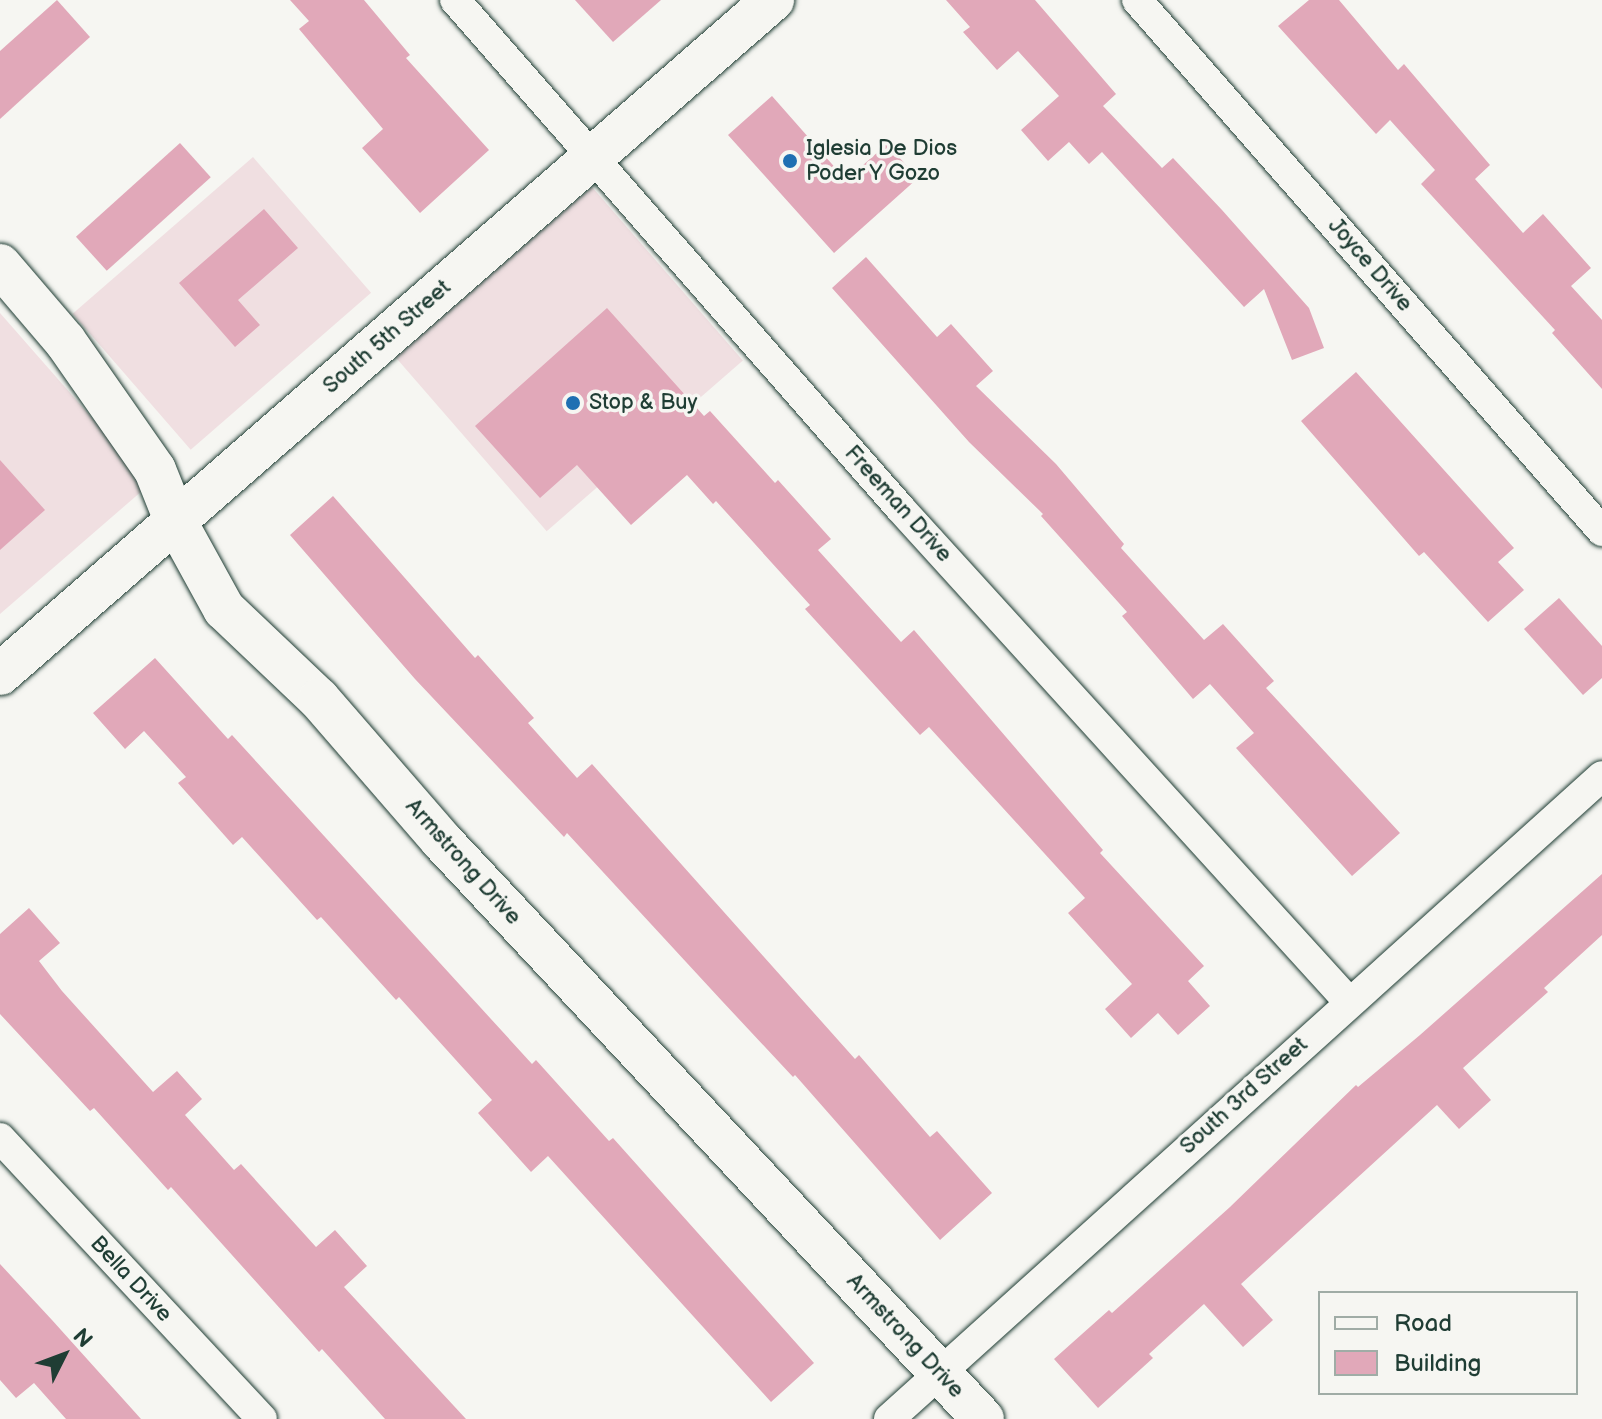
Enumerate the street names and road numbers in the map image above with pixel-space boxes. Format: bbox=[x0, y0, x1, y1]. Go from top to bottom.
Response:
street label: Joyce Drive bbox=[1322, 213, 1418, 317]
street label: South 5th Street bbox=[318, 274, 456, 400]
street label: Freeman Drive bbox=[839, 440, 957, 568]
street label: Armstrong Drive bbox=[400, 794, 526, 930]
street label: South 3rd Street bbox=[1175, 1032, 1313, 1160]
street label: Bella Drive bbox=[85, 1231, 177, 1327]
street label: Armstrong Drive bbox=[841, 1268, 969, 1404]

